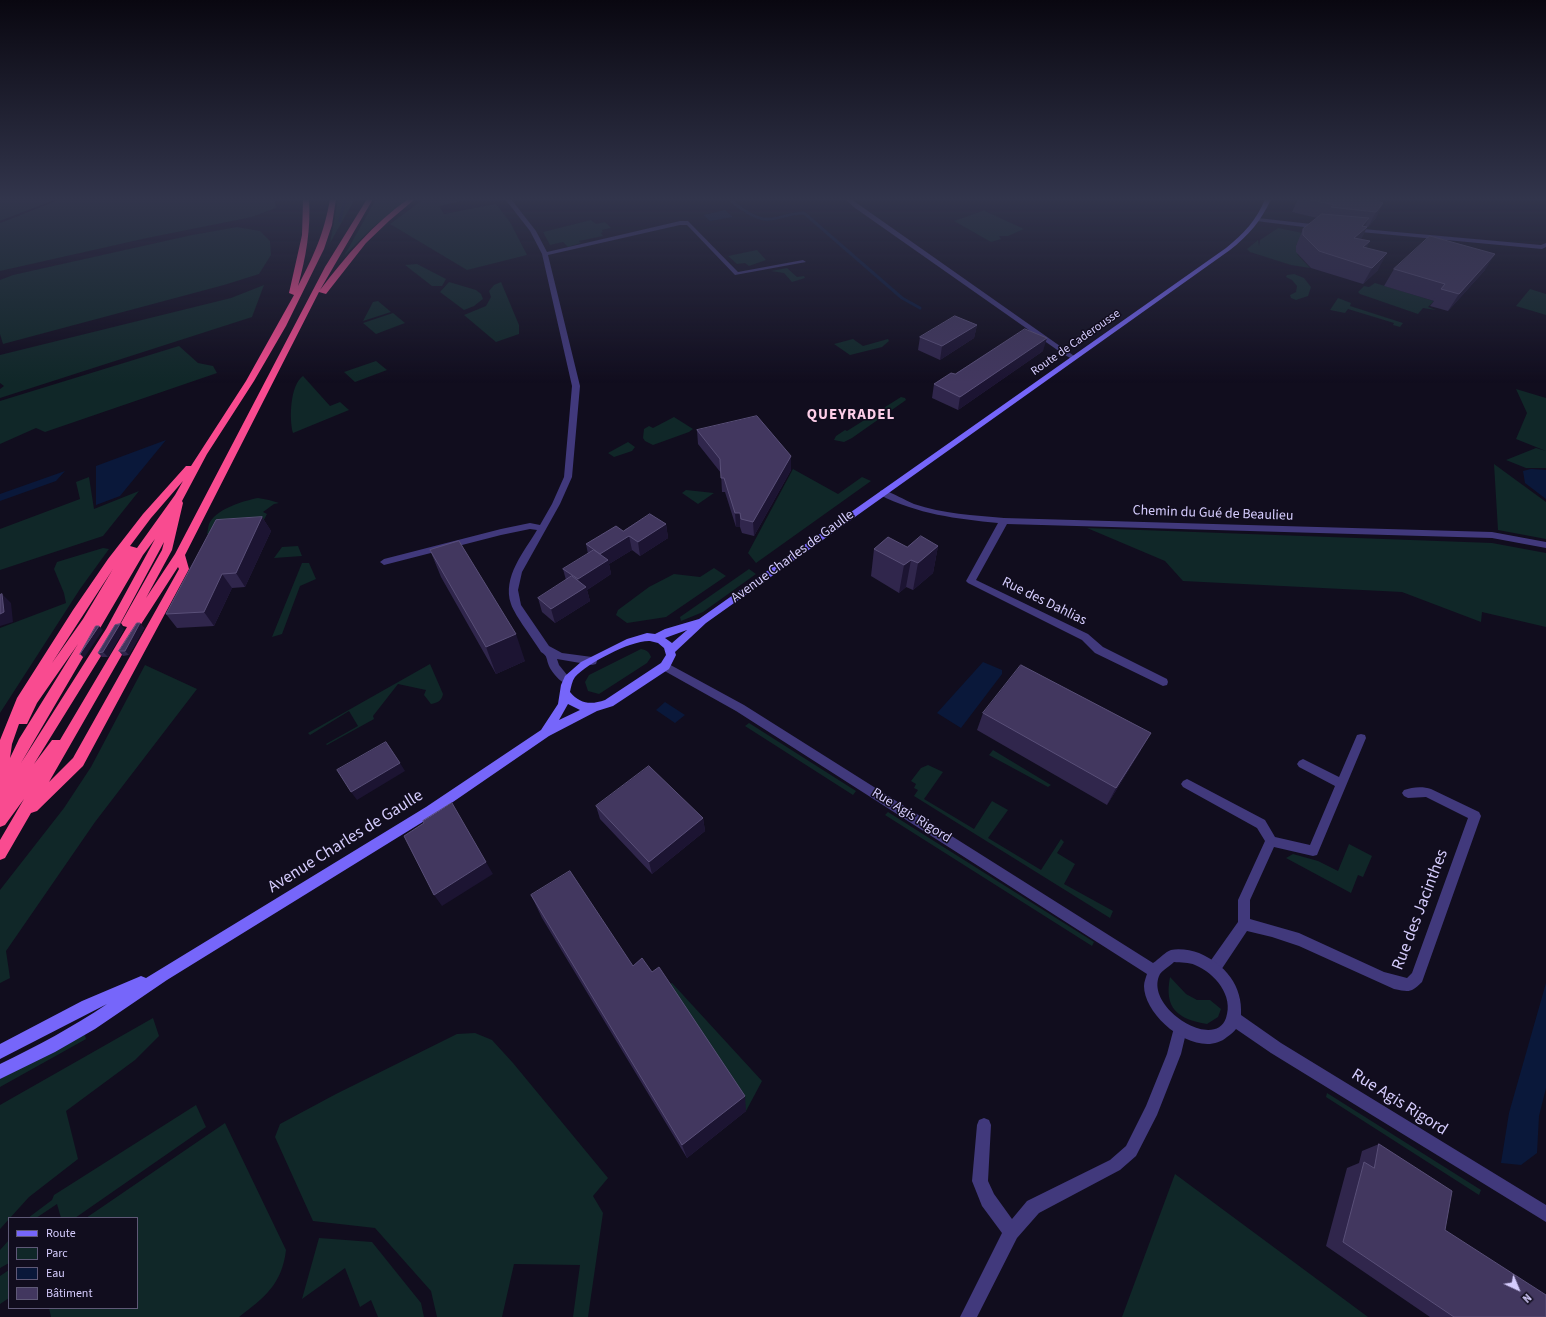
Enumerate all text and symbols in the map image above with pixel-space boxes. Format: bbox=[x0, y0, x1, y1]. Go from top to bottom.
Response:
street label: Route de Caderousse bbox=[1029, 307, 1123, 379]
district label: QUEYRADEL bbox=[807, 407, 895, 425]
street label: Chemin du Gué de Beaulieu bbox=[1132, 503, 1294, 525]
street label: Avenue Charles de Gaulle bbox=[728, 507, 858, 607]
street label: Rue des Dahlias bbox=[999, 574, 1089, 630]
street label: Rue Agis Rigord bbox=[868, 785, 954, 847]
street label: Avenue Charles de Gaulle bbox=[265, 786, 427, 898]
street label: Rue des Jacinthes bbox=[1389, 847, 1453, 973]
street label: Rue Agis Rigord bbox=[1347, 1065, 1451, 1141]
legend bbox=[8, 1217, 138, 1309]
text: Route bbox=[46, 1225, 76, 1242]
text: Parc bbox=[46, 1245, 68, 1262]
text: Eau bbox=[46, 1265, 65, 1282]
north arrow bbox=[1498, 1269, 1538, 1309]
text: Bâtiment bbox=[46, 1285, 92, 1302]
text: N bbox=[1519, 1290, 1535, 1306]

